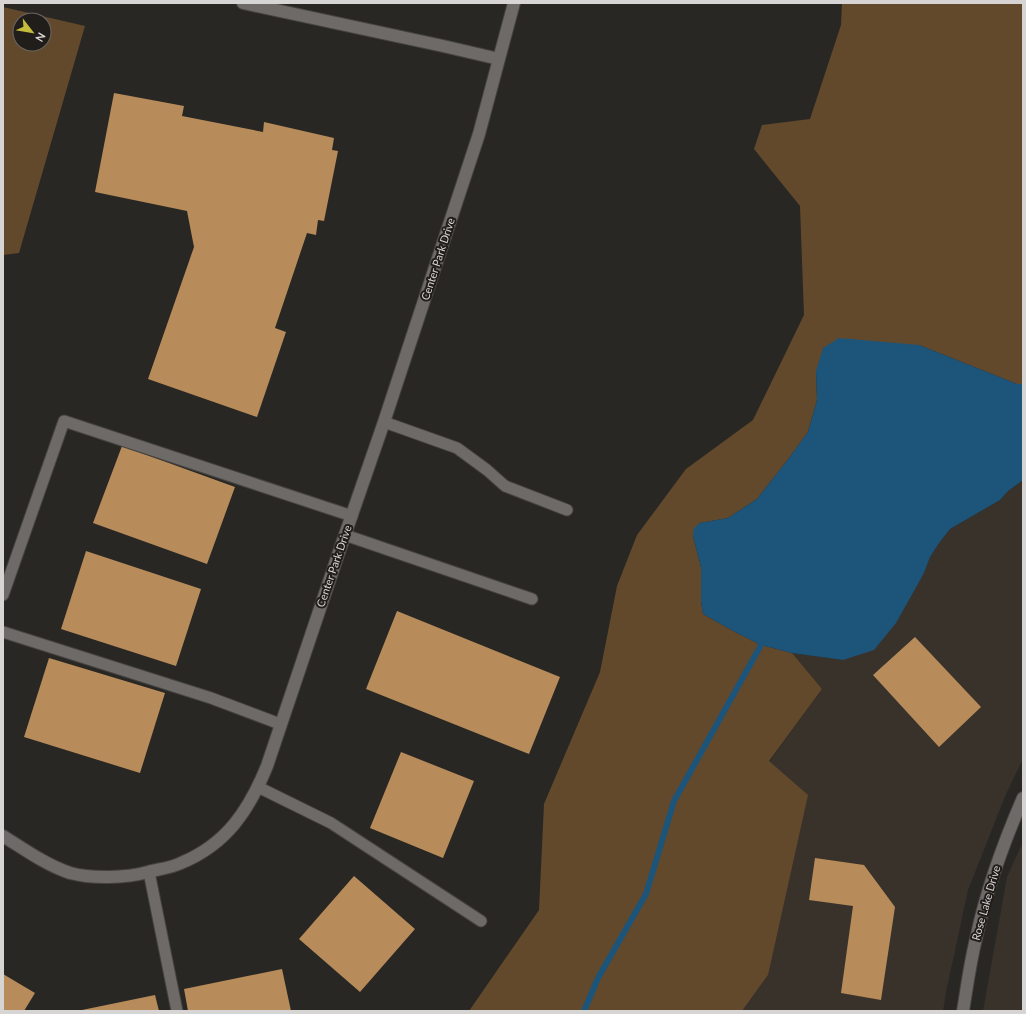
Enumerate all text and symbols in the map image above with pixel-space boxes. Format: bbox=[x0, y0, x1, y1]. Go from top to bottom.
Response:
north arrow bbox=[12, 12, 52, 52]
text: N bbox=[33, 30, 49, 44]
street label: Center Park Drive bbox=[418, 216, 457, 302]
street label: Center Park Drive bbox=[313, 523, 354, 609]
street label: Rose Lake Drive bbox=[969, 864, 1002, 942]

